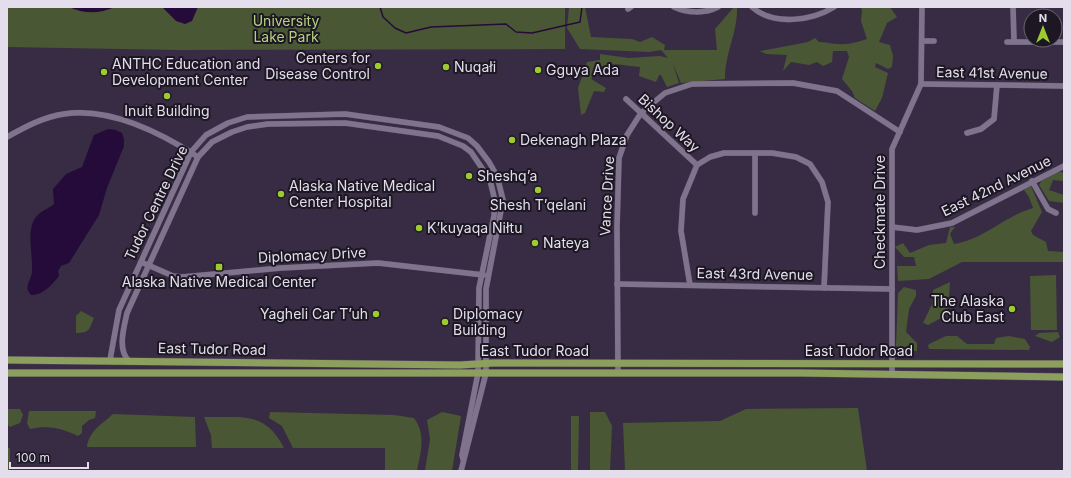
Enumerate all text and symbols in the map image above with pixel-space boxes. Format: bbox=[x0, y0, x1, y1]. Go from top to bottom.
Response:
north arrow bbox=[1023, 8, 1063, 48]
text: N bbox=[1039, 11, 1047, 25]
park label: University Lake Park bbox=[253, 12, 319, 45]
place label: Centers for Disease Control bbox=[265, 49, 370, 82]
place label: ANTHC Education and Development Center bbox=[112, 55, 260, 88]
place label: Nuqałi bbox=[454, 58, 496, 75]
marker: Centers for Disease Control bbox=[373, 61, 383, 71]
place label: Gguya Ada bbox=[546, 61, 619, 78]
marker: Nuqałi bbox=[441, 62, 451, 72]
street label: East 41st Avenue bbox=[936, 63, 1048, 82]
marker: Gguya Ada bbox=[533, 65, 543, 75]
marker: ANTHC Education and Development Center bbox=[99, 67, 109, 77]
street label: Bishop Way bbox=[635, 90, 704, 155]
marker: Inuit Building bbox=[162, 91, 172, 101]
place label: Inuit Building bbox=[124, 102, 210, 119]
place label: Dekenagh Plaza bbox=[520, 131, 627, 148]
marker: Dekenagh Plaza bbox=[507, 135, 517, 145]
street label: Tudor Centre Drive bbox=[120, 143, 191, 263]
street label: East 42nd Avenue bbox=[938, 152, 1053, 219]
street label: Checkmate Drive bbox=[871, 155, 888, 269]
street label: Vance Drive bbox=[596, 156, 617, 236]
place label: Sheshq’a bbox=[477, 167, 537, 184]
marker: Sheshq’a bbox=[464, 171, 474, 181]
place label: Alaska Native Medical Center Hospital bbox=[289, 177, 435, 210]
marker: Shesh T’qelani bbox=[533, 185, 543, 195]
marker: Alaska Native Medical Center Hospital bbox=[276, 189, 286, 199]
place label: Shesh T’qelani bbox=[490, 196, 586, 213]
place label: K’kuyaqa Niłtu bbox=[427, 219, 522, 236]
marker: K’kuyaqa Niłtu bbox=[414, 223, 424, 233]
place label: Nateya bbox=[543, 234, 589, 251]
marker: Nateya bbox=[530, 238, 540, 248]
street label: Diplomacy Drive bbox=[257, 243, 366, 266]
marker: Alaska Native Medical Center bbox=[214, 262, 224, 272]
street label: East 43rd Avenue bbox=[697, 264, 813, 283]
place label: Alaska Native Medical Center bbox=[122, 273, 316, 290]
place label: The Alaska Club East bbox=[931, 292, 1004, 325]
marker: The Alaska Club East bbox=[1007, 304, 1017, 314]
place label: Yagheli Car T’uh bbox=[260, 305, 368, 322]
place label: Diplomacy Building bbox=[453, 305, 523, 338]
marker: Yagheli Car T’uh bbox=[371, 309, 381, 319]
marker: Diplomacy Building bbox=[440, 317, 450, 327]
street label: East Tudor Road bbox=[158, 339, 266, 358]
street label: East Tudor Road bbox=[481, 342, 589, 359]
street label: East Tudor Road bbox=[805, 342, 913, 359]
scale bar bbox=[10, 444, 88, 470]
text: 100 m bbox=[16, 450, 50, 465]

